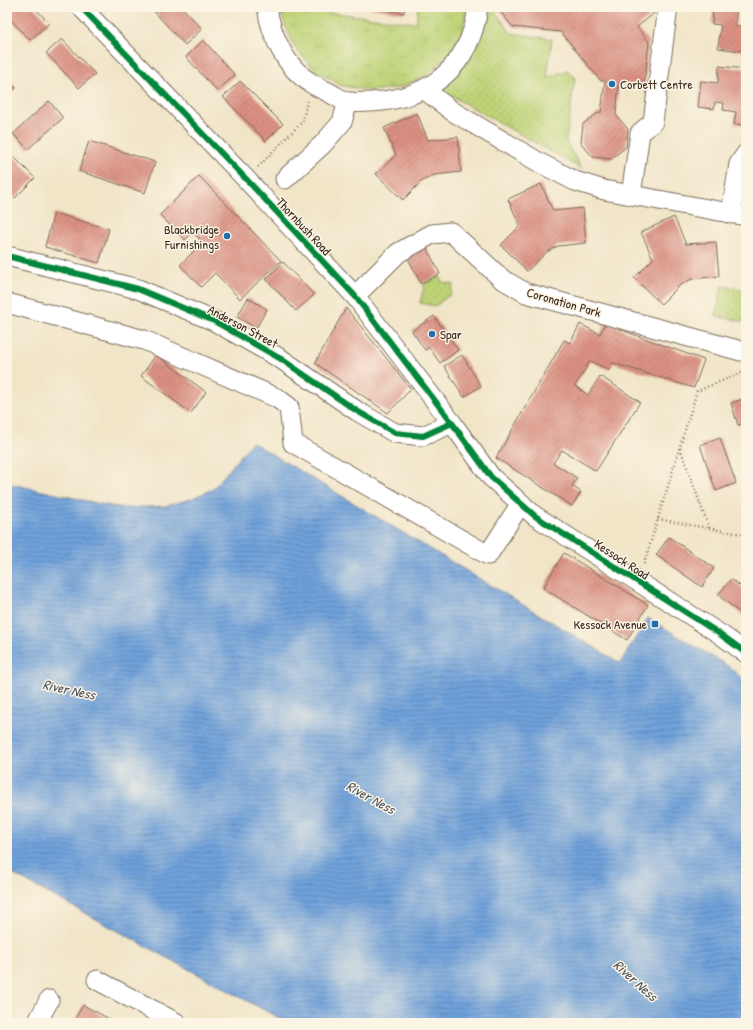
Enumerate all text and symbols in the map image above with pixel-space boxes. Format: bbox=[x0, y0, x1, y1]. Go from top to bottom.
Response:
place label: Corbett Centre bbox=[620, 75, 693, 93]
marker: Corbett Centre bbox=[607, 79, 617, 89]
street label: Thornbush Road bbox=[273, 193, 335, 259]
place label: Blackbridge Furnishings bbox=[164, 220, 219, 253]
marker: Blackbridge Furnishings bbox=[222, 231, 232, 241]
street label: Coronation Park bbox=[525, 283, 604, 321]
street label: Anderson Street bbox=[205, 300, 282, 352]
place label: Spar bbox=[440, 325, 462, 343]
marker: Spar bbox=[427, 329, 437, 339]
street label: Kessock Road bbox=[591, 535, 653, 583]
place label: Kessock Avenue bbox=[573, 615, 647, 633]
marker: Kessock Avenue bbox=[650, 619, 660, 629]
water label: River Ness bbox=[41, 674, 99, 704]
water label: River Ness bbox=[343, 776, 400, 819]
water label: River Ness bbox=[610, 955, 663, 1006]

